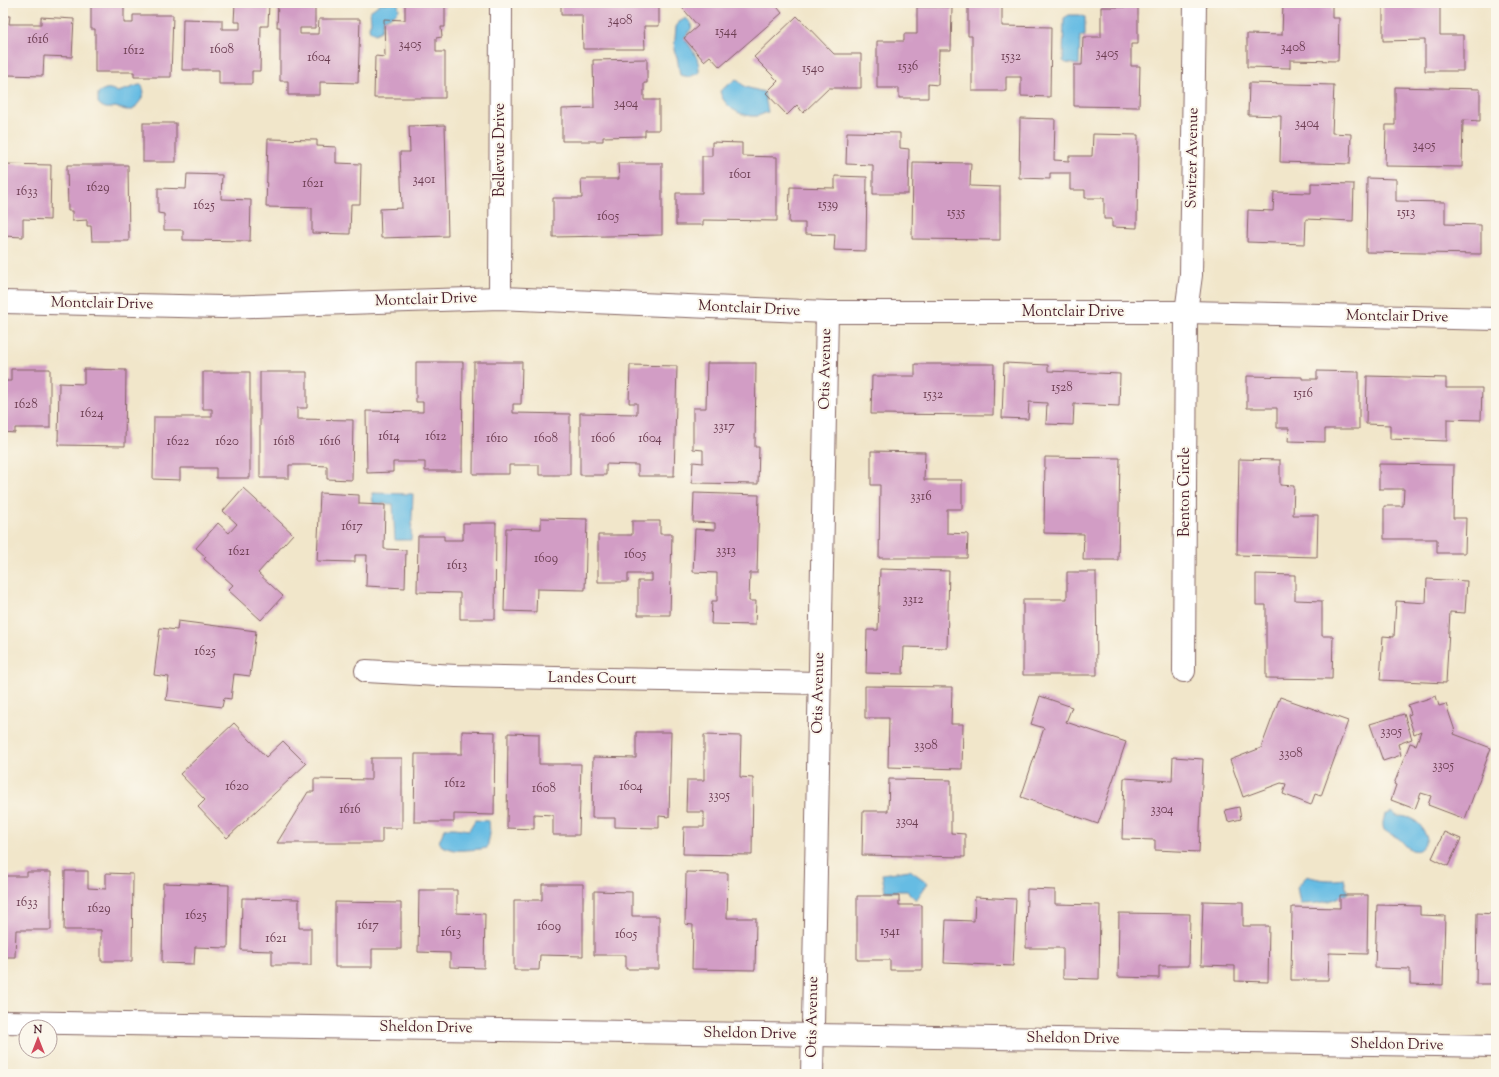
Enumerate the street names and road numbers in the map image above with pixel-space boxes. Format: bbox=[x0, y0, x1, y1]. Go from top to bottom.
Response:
street label: Bellevue Drive bbox=[490, 103, 511, 197]
street label: Switzer Avenue bbox=[1182, 107, 1204, 209]
street label: Montclair Drive bbox=[374, 288, 478, 312]
street label: Montclair Drive bbox=[51, 293, 153, 315]
street label: Montclair Drive bbox=[697, 296, 801, 322]
street label: Montclair Drive bbox=[1022, 302, 1124, 323]
street label: Montclair Drive bbox=[1346, 306, 1448, 328]
street label: Otis Avenue bbox=[815, 328, 837, 410]
street label: Benton Circle bbox=[1175, 447, 1196, 537]
street label: Otis Avenue bbox=[808, 652, 830, 734]
street label: Landes Court bbox=[548, 668, 636, 690]
street label: Otis Avenue bbox=[802, 976, 824, 1058]
street label: Sheldon Drive bbox=[379, 1017, 473, 1039]
street label: Sheldon Drive bbox=[703, 1023, 797, 1045]
street label: Sheldon Drive bbox=[1026, 1028, 1120, 1050]
street label: Sheldon Drive bbox=[1350, 1034, 1444, 1056]

